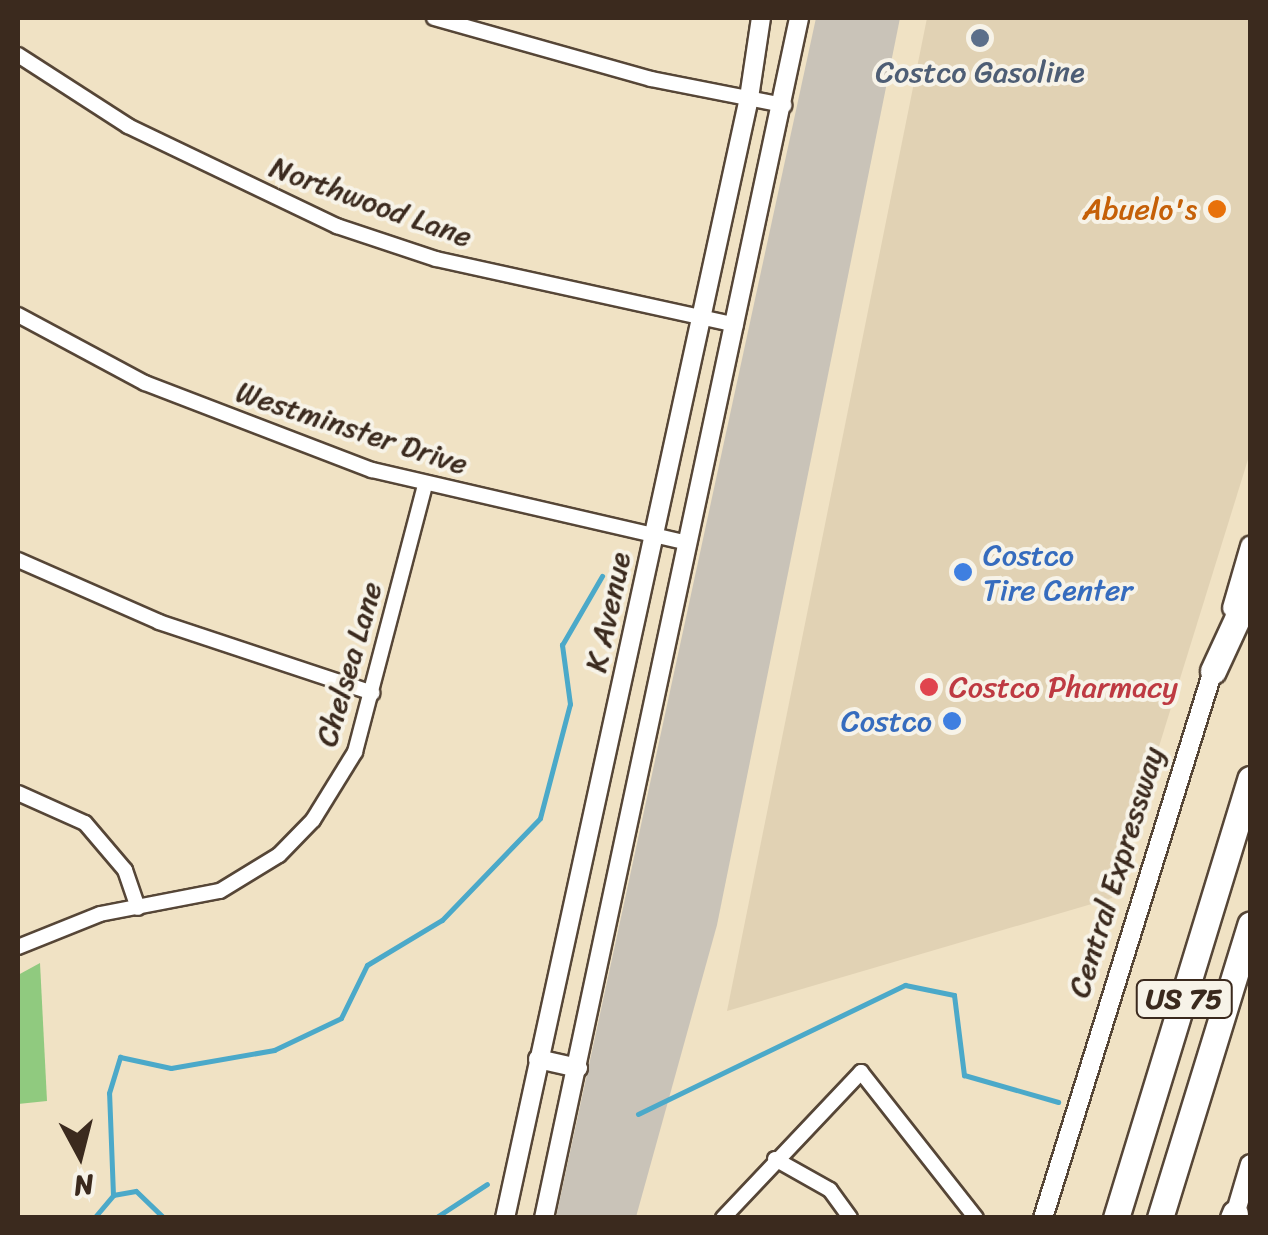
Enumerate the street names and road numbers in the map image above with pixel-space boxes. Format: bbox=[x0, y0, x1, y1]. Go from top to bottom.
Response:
street label: Northwood Lane bbox=[265, 149, 477, 255]
street label: Westminster Drive bbox=[232, 374, 472, 482]
street label: K Avenue bbox=[578, 549, 638, 675]
street label: Chelsea Lane bbox=[308, 578, 390, 750]
street label: Central Expressway bbox=[1061, 742, 1171, 1002]
road number: US 75 bbox=[1134, 976, 1234, 1022]

